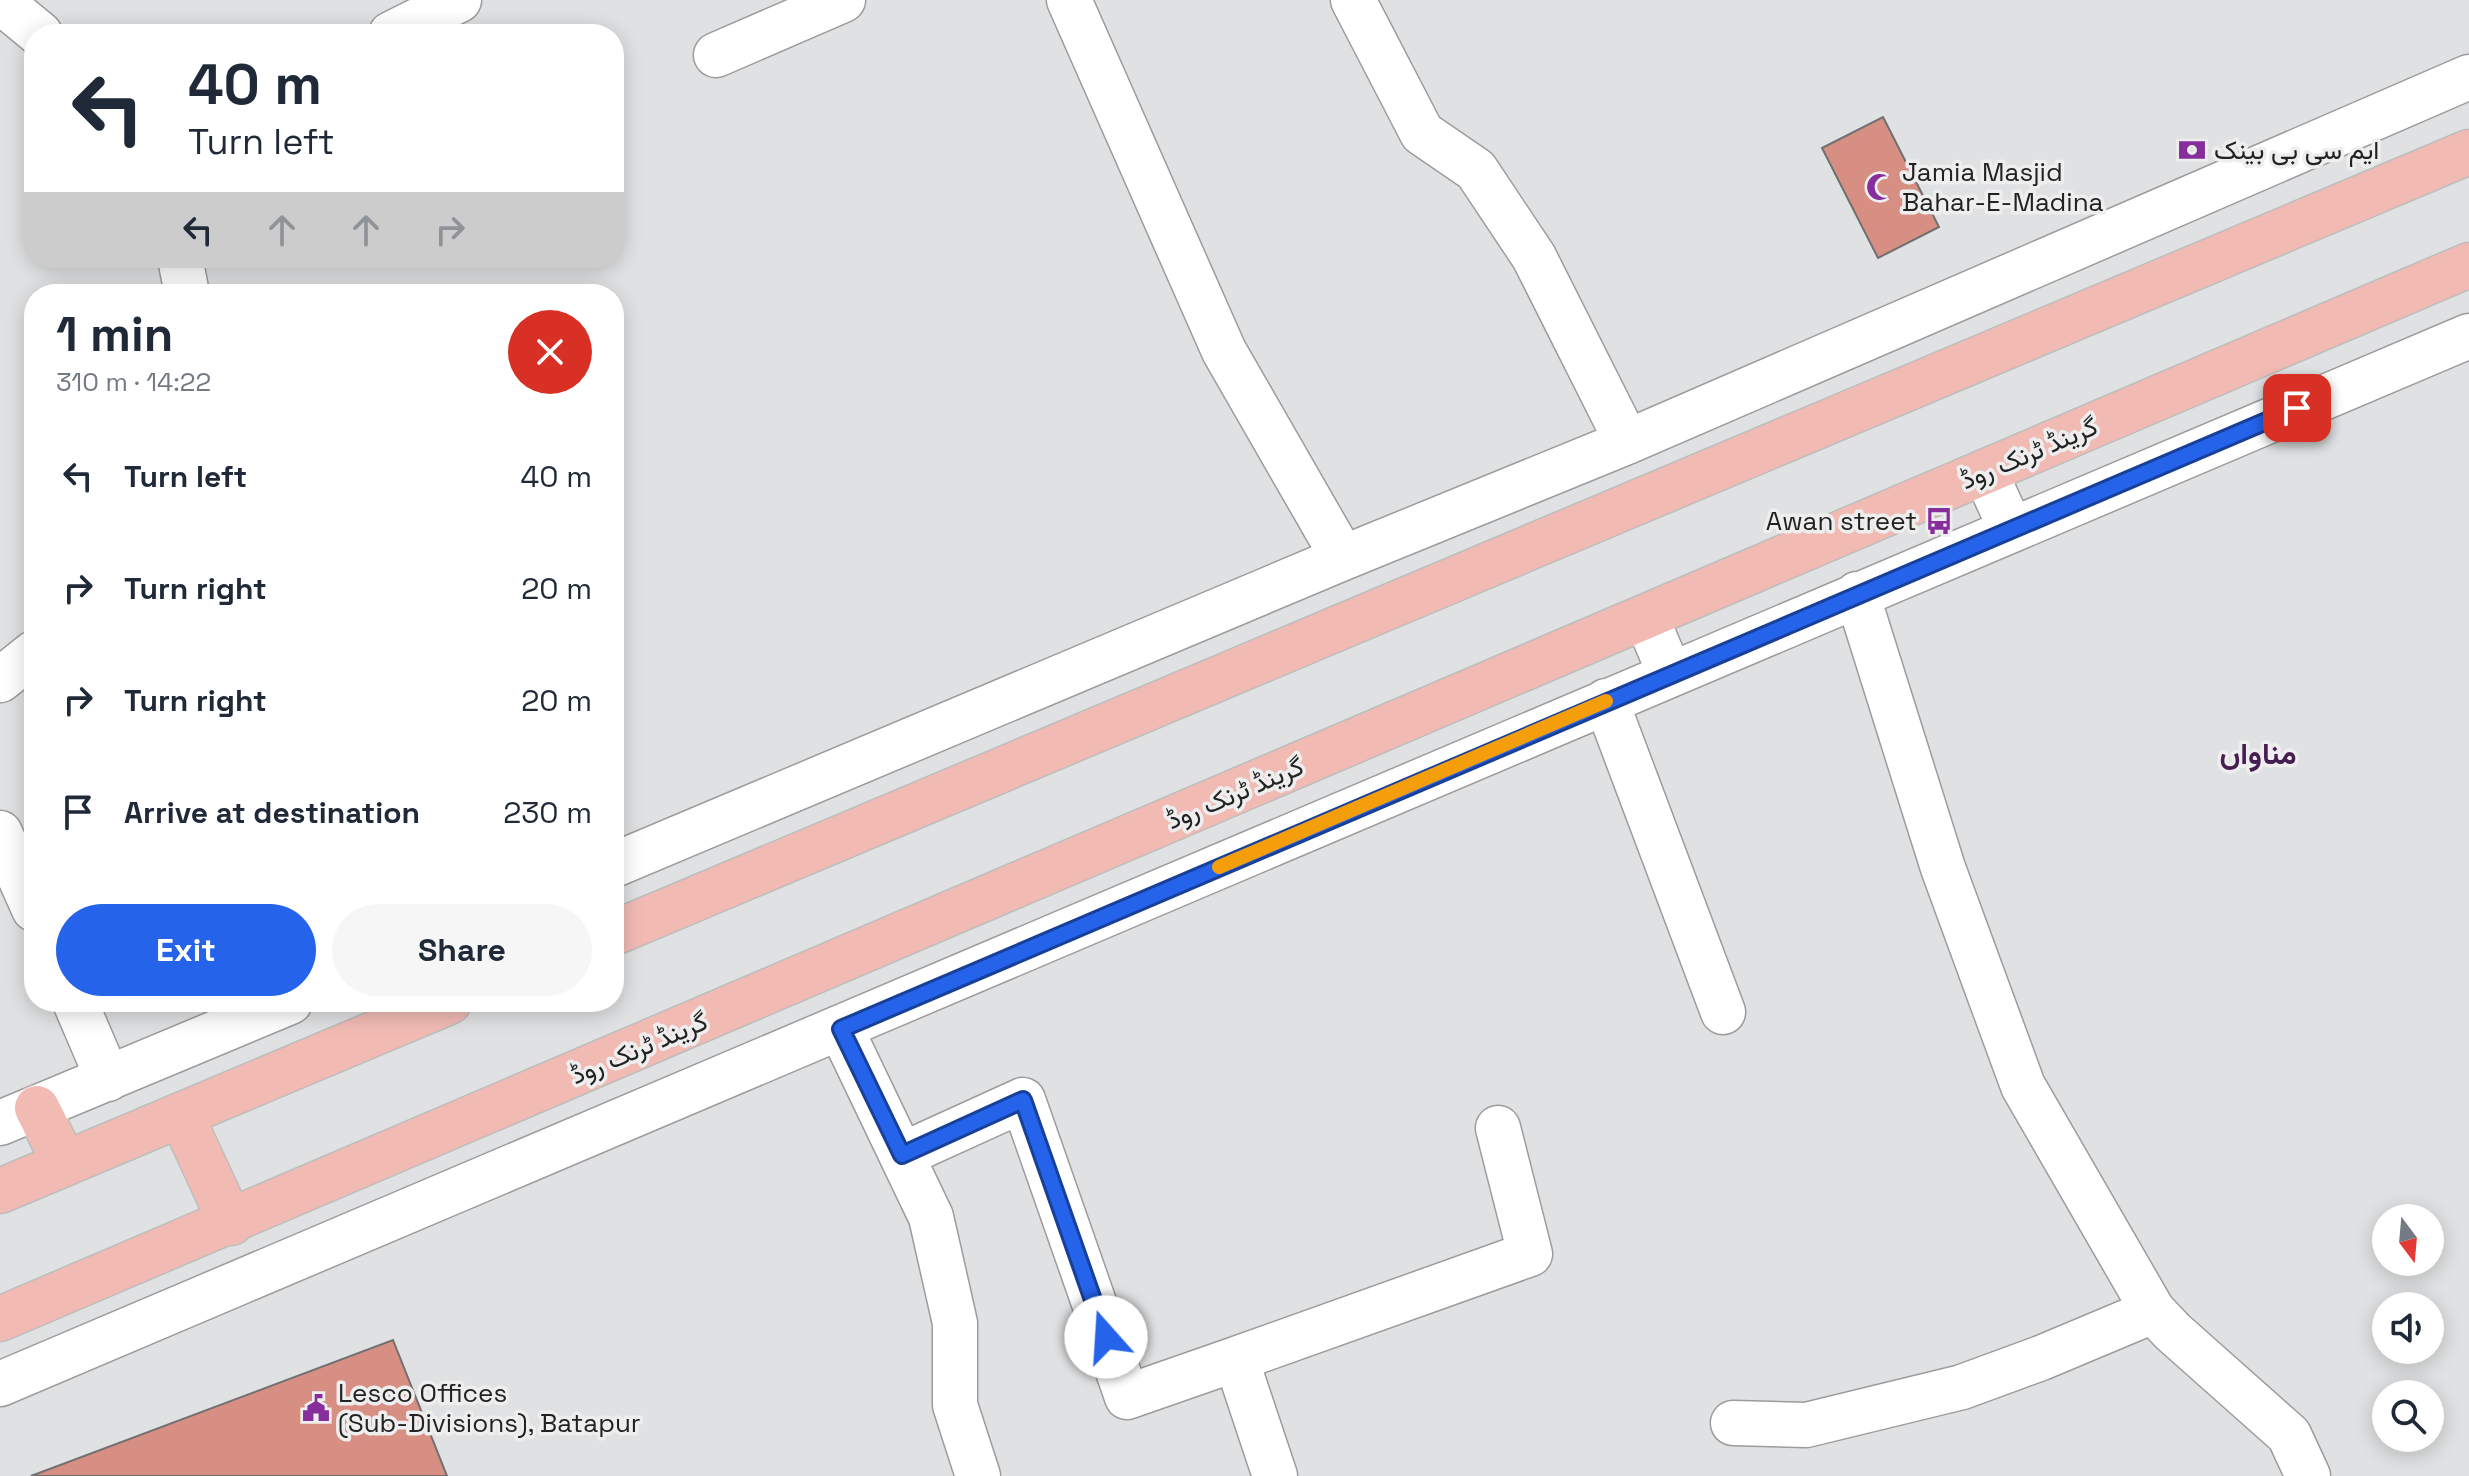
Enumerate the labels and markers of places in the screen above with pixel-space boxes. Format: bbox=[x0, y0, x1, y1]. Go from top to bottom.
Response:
place label: ایم سی بی بینک bbox=[2214, 133, 2379, 167]
bank icon: ایم سی بی بینک bbox=[2177, 135, 2207, 165]
place label: Jamia Masjid Bahar-E-Madina bbox=[1902, 155, 2104, 219]
mosque icon: Jamia Masjid Bahar-E-Madina bbox=[1865, 172, 1895, 202]
pin bbox=[2263, 374, 2331, 442]
place label: Awan street bbox=[1766, 504, 1917, 538]
bus stop icon: Awan street bbox=[1924, 506, 1954, 536]
place label: Lesco Offices (Sub-Divisions), Batapur bbox=[338, 1376, 641, 1440]
public building icon: Lesco Offices (Sub-Divisions), Batapur bbox=[301, 1393, 331, 1423]

